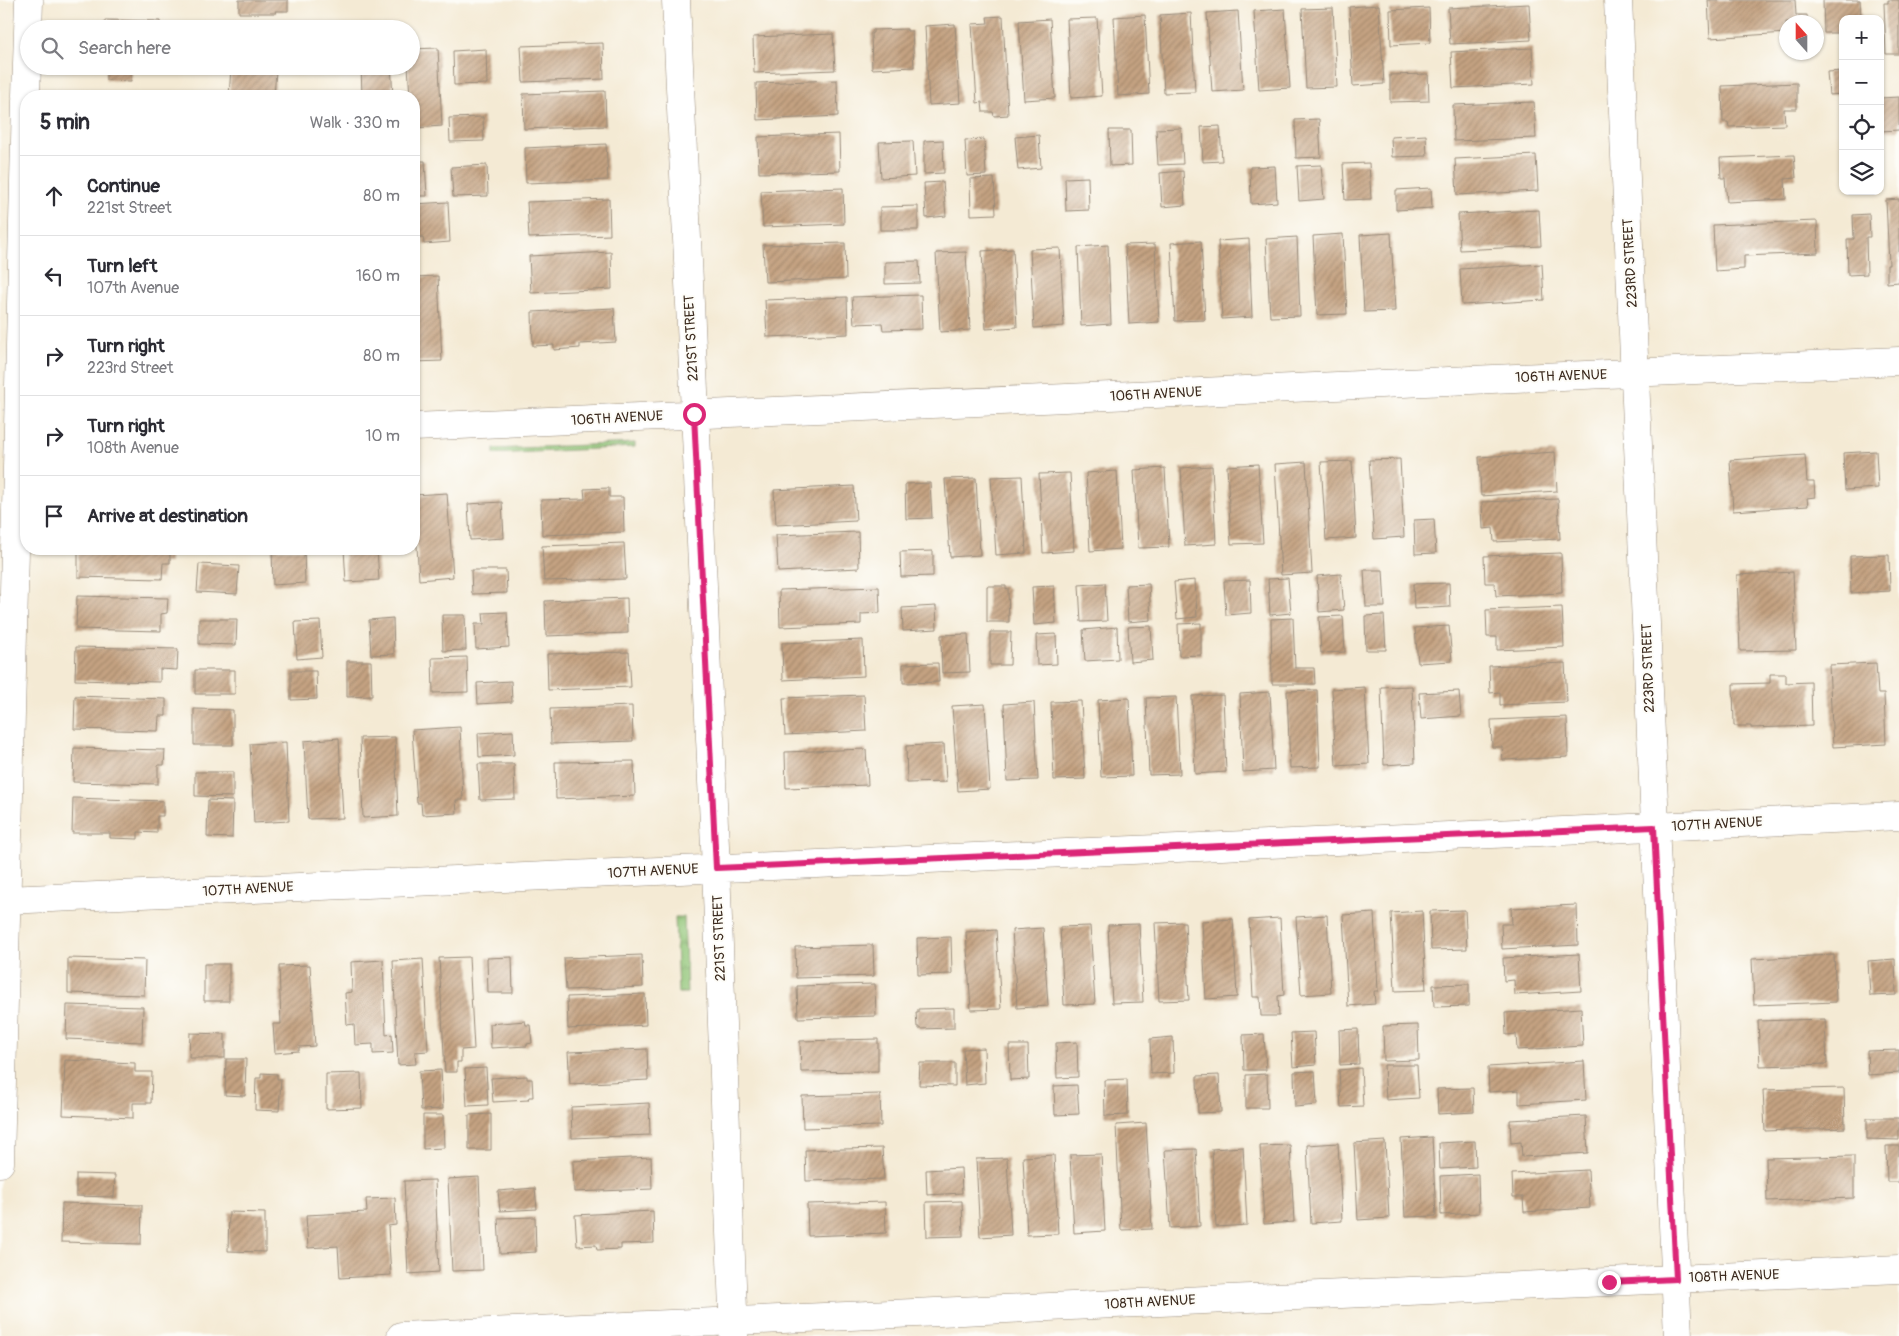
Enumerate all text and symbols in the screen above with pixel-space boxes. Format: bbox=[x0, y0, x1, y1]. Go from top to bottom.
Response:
north arrow bbox=[1779, 15, 1824, 60]
map controls bbox=[1839, 15, 1884, 195]
button: + bbox=[1839, 15, 1884, 60]
search box bbox=[20, 20, 420, 75]
icon: search bbox=[38, 34, 66, 62]
text: Search here bbox=[78, 36, 171, 60]
button: − bbox=[1839, 60, 1884, 105]
button: locate bbox=[1839, 105, 1884, 150]
text: 5 min bbox=[40, 109, 90, 136]
text: Walk · 330 m bbox=[310, 113, 400, 133]
button: layers bbox=[1839, 150, 1884, 195]
text: Continue bbox=[87, 174, 160, 198]
icon: ahead bbox=[40, 182, 68, 210]
text: 80 m bbox=[363, 186, 400, 206]
text: 221st Street bbox=[87, 198, 172, 218]
street label: 223RD STREET bbox=[1619, 218, 1641, 308]
text: Turn left bbox=[87, 254, 157, 278]
icon: left bbox=[40, 262, 68, 290]
text: 160 m bbox=[356, 266, 400, 286]
text: 107th Avenue bbox=[87, 278, 179, 298]
street label: 221ST STREET bbox=[680, 294, 702, 382]
text: Turn right bbox=[87, 334, 165, 358]
icon: right bbox=[40, 342, 68, 370]
text: 80 m bbox=[363, 346, 400, 366]
text: 223rd Street bbox=[87, 358, 173, 378]
street label: 106TH AVENUE bbox=[1515, 366, 1607, 386]
street label: 106TH AVENUE bbox=[1110, 383, 1202, 405]
route start bbox=[683, 403, 706, 426]
street label: 106TH AVENUE bbox=[571, 407, 663, 429]
text: Turn right bbox=[87, 414, 165, 438]
icon: right bbox=[40, 422, 68, 450]
text: 10 m bbox=[365, 426, 400, 446]
text: 108th Avenue bbox=[87, 438, 179, 458]
icon: arrive bbox=[40, 502, 68, 530]
text: Arrive at destination bbox=[87, 504, 248, 528]
street label: 223RD STREET bbox=[1638, 623, 1658, 713]
street label: 107TH AVENUE bbox=[1671, 813, 1763, 835]
street label: 107TH AVENUE bbox=[607, 860, 699, 882]
street label: 107TH AVENUE bbox=[202, 878, 294, 900]
street label: 221ST STREET bbox=[709, 894, 729, 982]
street label: 108TH AVENUE bbox=[1688, 1266, 1780, 1286]
route end bbox=[1598, 1271, 1621, 1294]
street label: 108TH AVENUE bbox=[1104, 1291, 1196, 1313]

